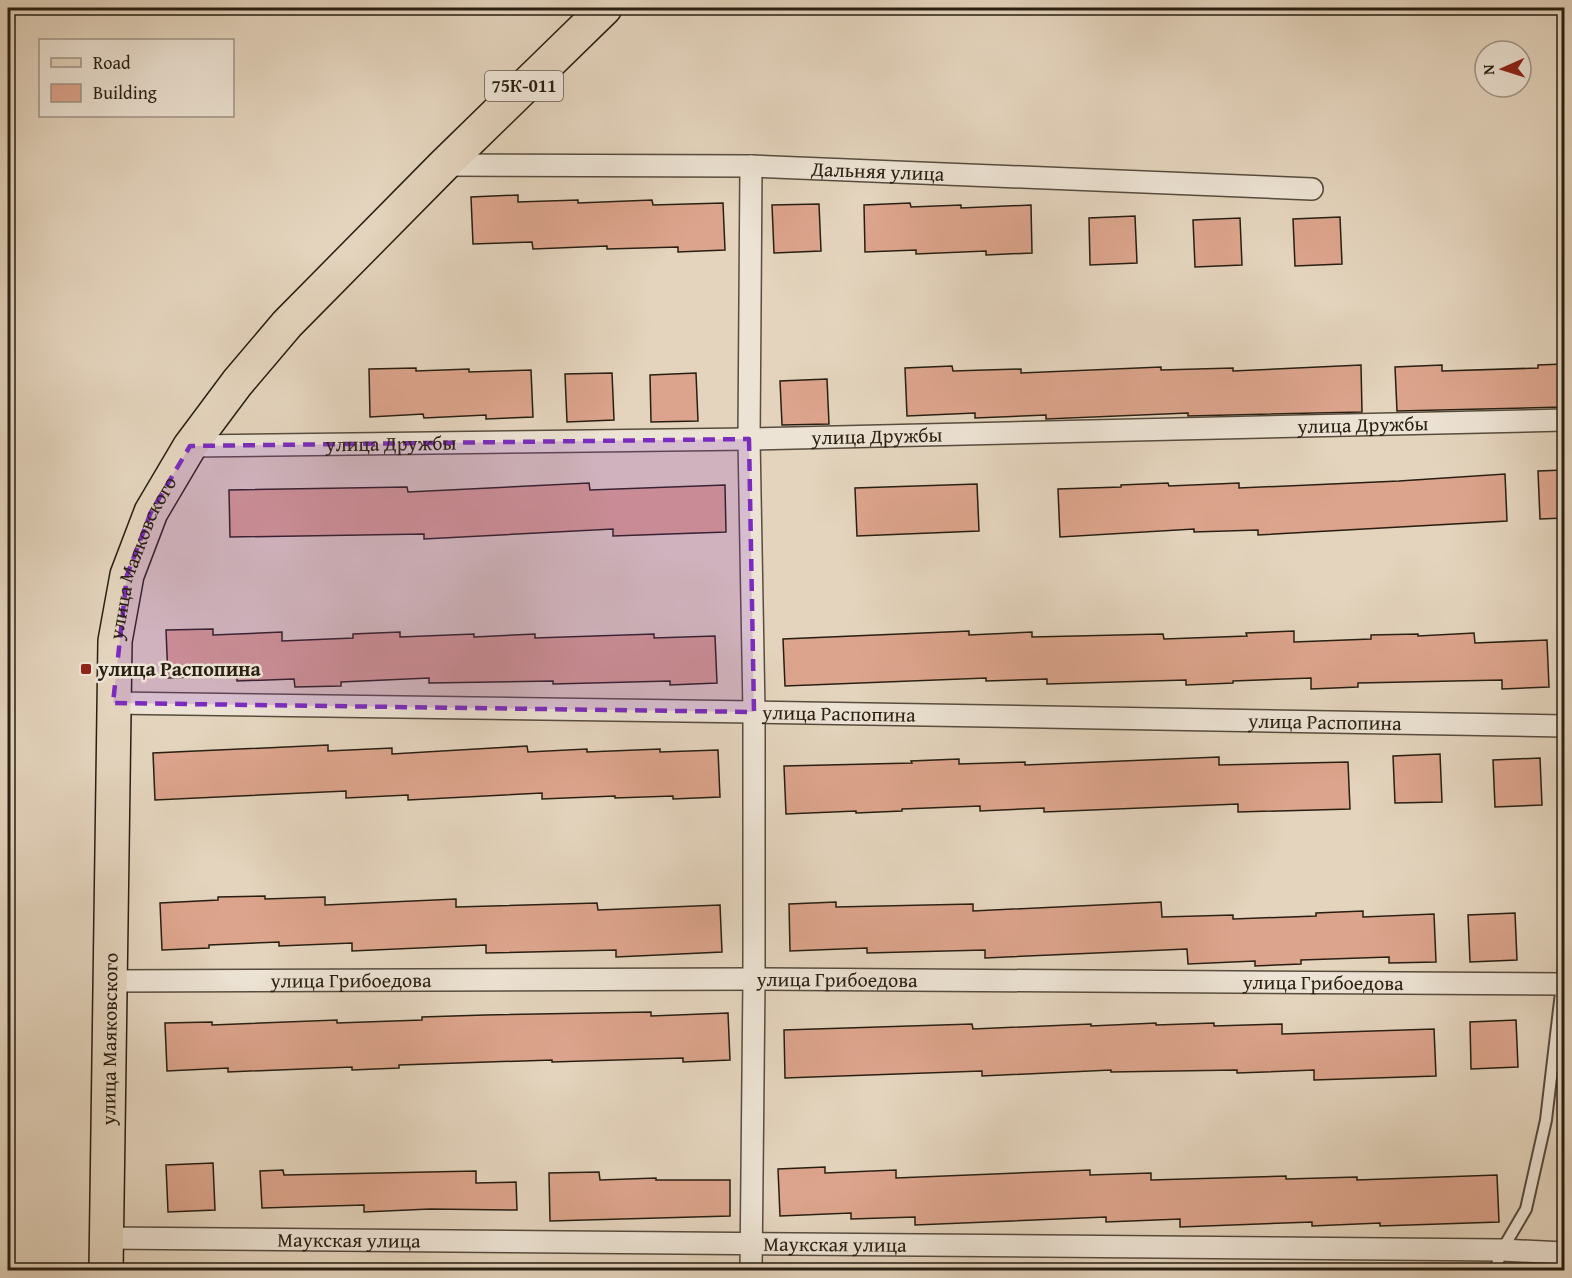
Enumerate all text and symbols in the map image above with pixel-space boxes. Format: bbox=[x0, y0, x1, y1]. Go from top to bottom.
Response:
legend bbox=[39, 39, 234, 117]
north arrow bbox=[1473, 39, 1533, 99]
text: Road bbox=[93, 49, 131, 76]
text: N bbox=[1476, 64, 1500, 76]
road number: 75К-011 bbox=[485, 71, 563, 101]
text: Building bbox=[93, 79, 157, 106]
street label: Дальняя улица bbox=[810, 153, 945, 188]
street label: улица Дружбы bbox=[1296, 408, 1429, 440]
street label: улица Дружбы bbox=[810, 419, 943, 452]
street label: улица Дружбы bbox=[324, 428, 457, 458]
street label: улица Маяковского bbox=[100, 470, 183, 643]
place label: улица Распопина bbox=[97, 654, 261, 683]
marker: улица Распопина bbox=[79, 662, 93, 676]
street label: улица Распопина bbox=[761, 697, 916, 729]
street label: улица Распопина bbox=[1247, 706, 1402, 737]
street label: улица Маяковского bbox=[93, 953, 125, 1126]
street label: улица Грибоедова bbox=[755, 964, 918, 994]
street label: улица Грибоедова bbox=[269, 965, 432, 995]
street label: улица Грибоедова bbox=[1241, 967, 1404, 997]
street label: Маукская улица bbox=[277, 1224, 421, 1255]
street label: Маукская улица bbox=[763, 1229, 907, 1259]

